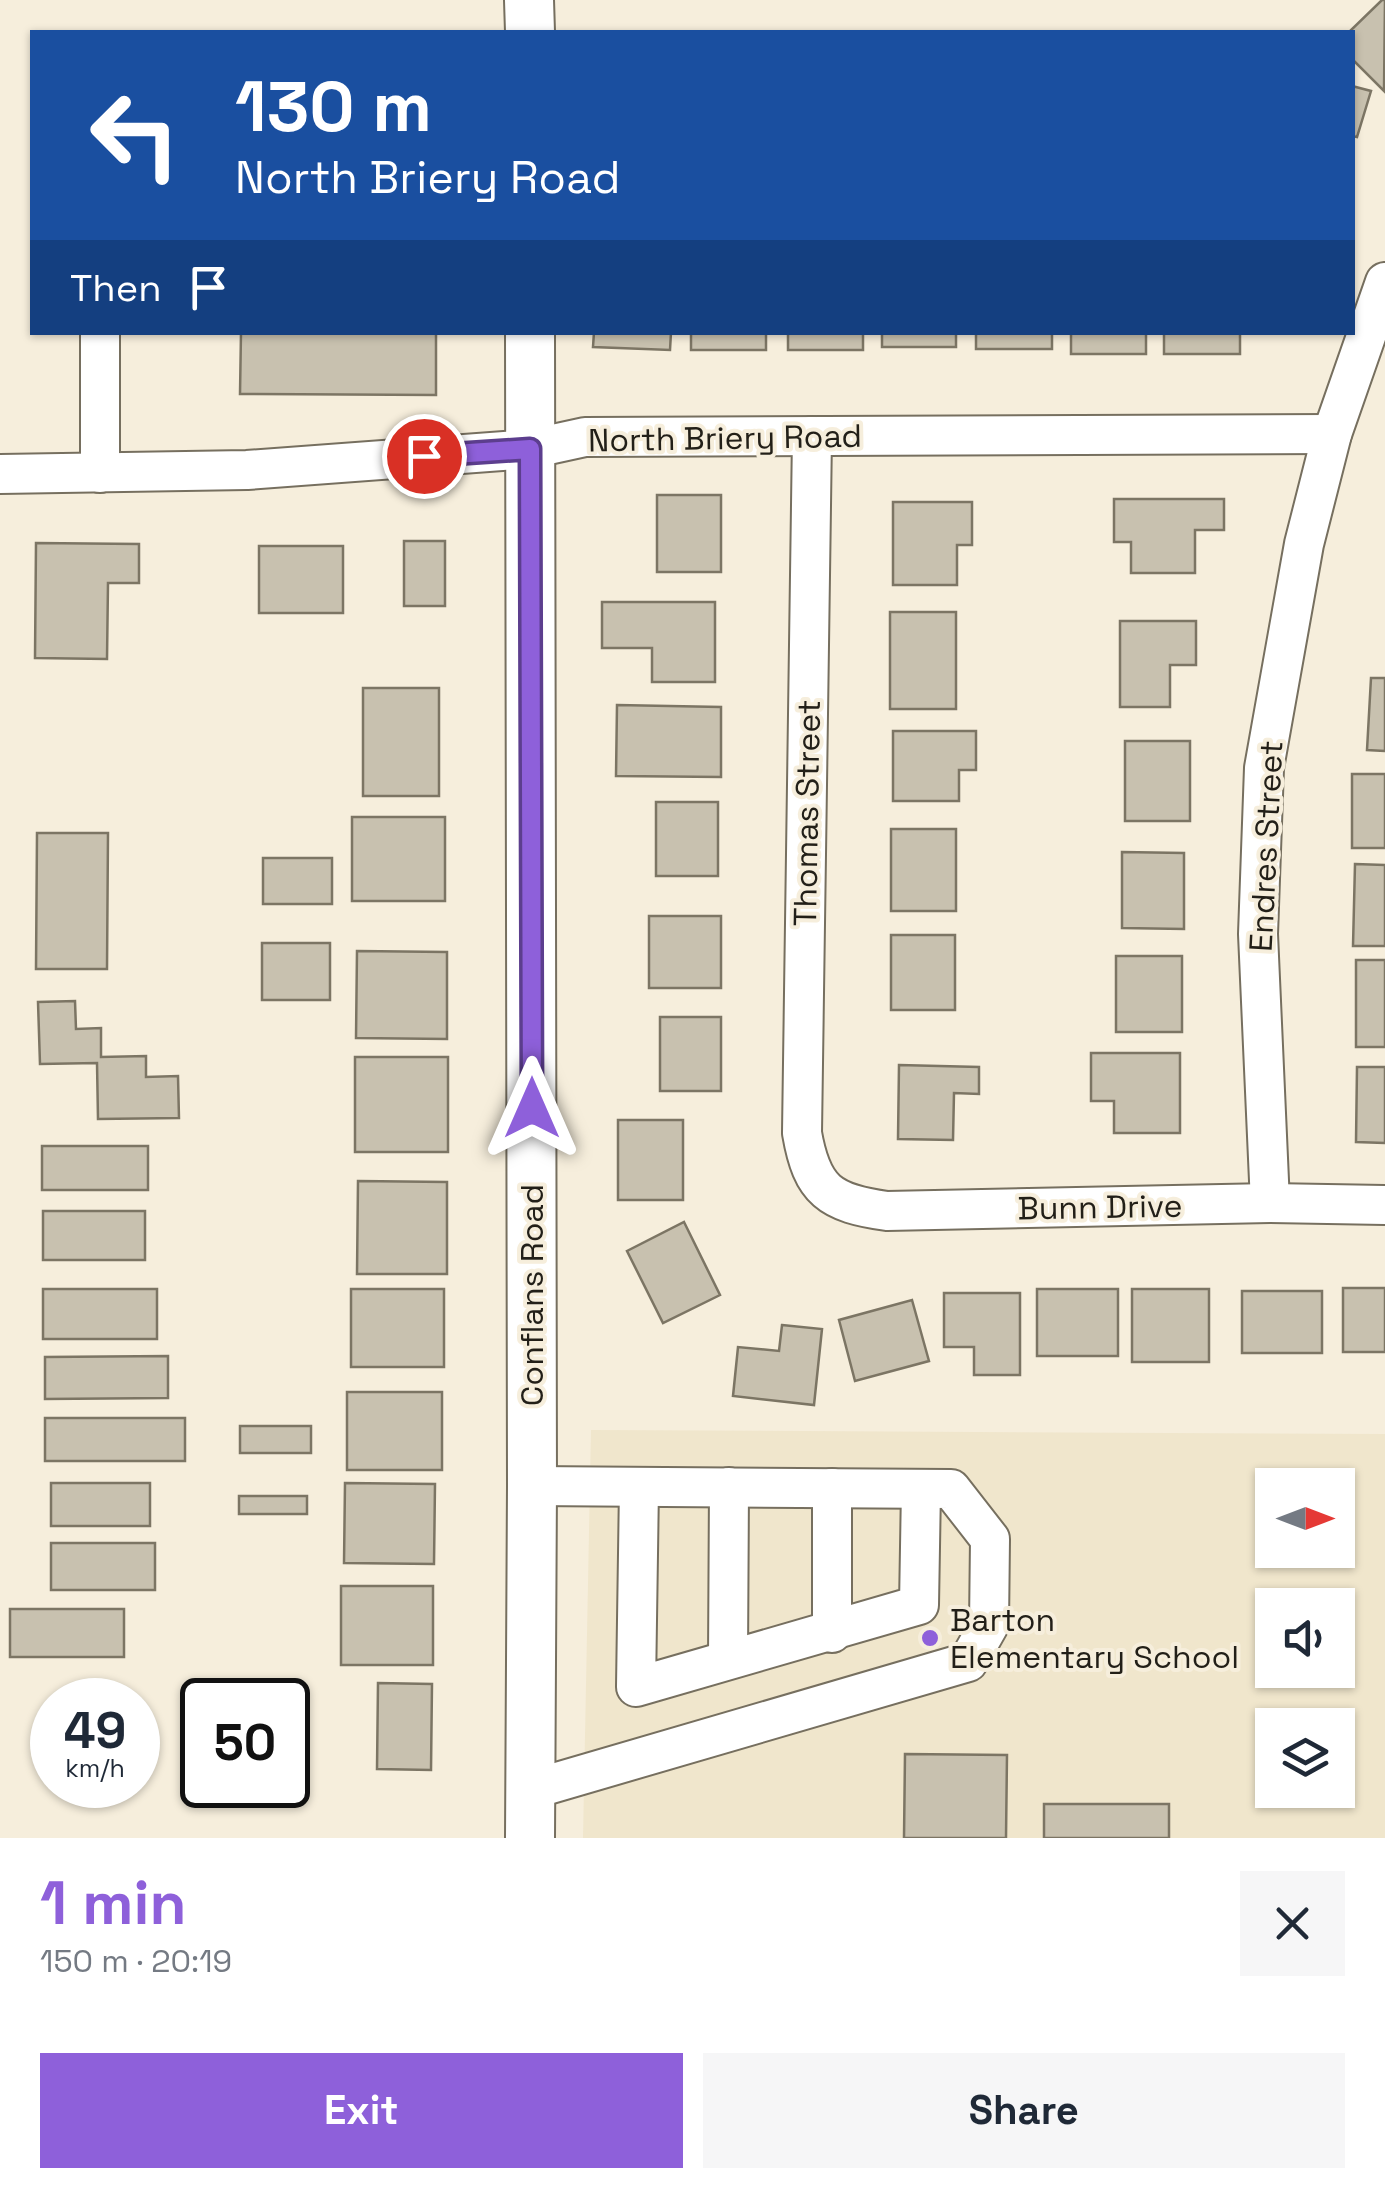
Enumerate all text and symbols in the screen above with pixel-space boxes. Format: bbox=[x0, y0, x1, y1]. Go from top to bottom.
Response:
text: 130 m bbox=[235, 62, 432, 151]
icon: left bbox=[70, 70, 200, 200]
text: North Briery Road bbox=[235, 149, 620, 206]
icon: arrive bbox=[181, 260, 236, 315]
text: Then bbox=[70, 264, 161, 312]
pin bbox=[382, 414, 467, 499]
street label: North Briery Road bbox=[588, 416, 862, 460]
icon: arrive bbox=[397, 429, 452, 484]
street label: Thomas Street bbox=[785, 699, 829, 927]
street label: Endres Street bbox=[1240, 739, 1292, 953]
position arrow bbox=[480, 1056, 584, 1160]
street label: Conflans Road bbox=[512, 1184, 552, 1406]
street label: Bunn Drive bbox=[1017, 1186, 1183, 1228]
north arrow bbox=[1255, 1468, 1355, 1568]
map controls bbox=[1255, 1468, 1355, 1808]
button: sound bbox=[1255, 1588, 1355, 1688]
place label: Barton Elementary School bbox=[950, 1600, 1239, 1677]
marker: Barton Elementary School bbox=[919, 1627, 941, 1649]
speed limit sign: 50 bbox=[180, 1678, 310, 1808]
text: 49 bbox=[64, 1699, 126, 1763]
button: layers bbox=[1255, 1708, 1355, 1808]
text: km/h bbox=[65, 1752, 125, 1784]
text: 1 min bbox=[40, 1865, 187, 1942]
button: close bbox=[1240, 1871, 1345, 1976]
text: 150 m · 20:19 bbox=[40, 1941, 232, 1981]
button: Exit bbox=[40, 2053, 683, 2168]
button: Share bbox=[703, 2053, 1345, 2168]

